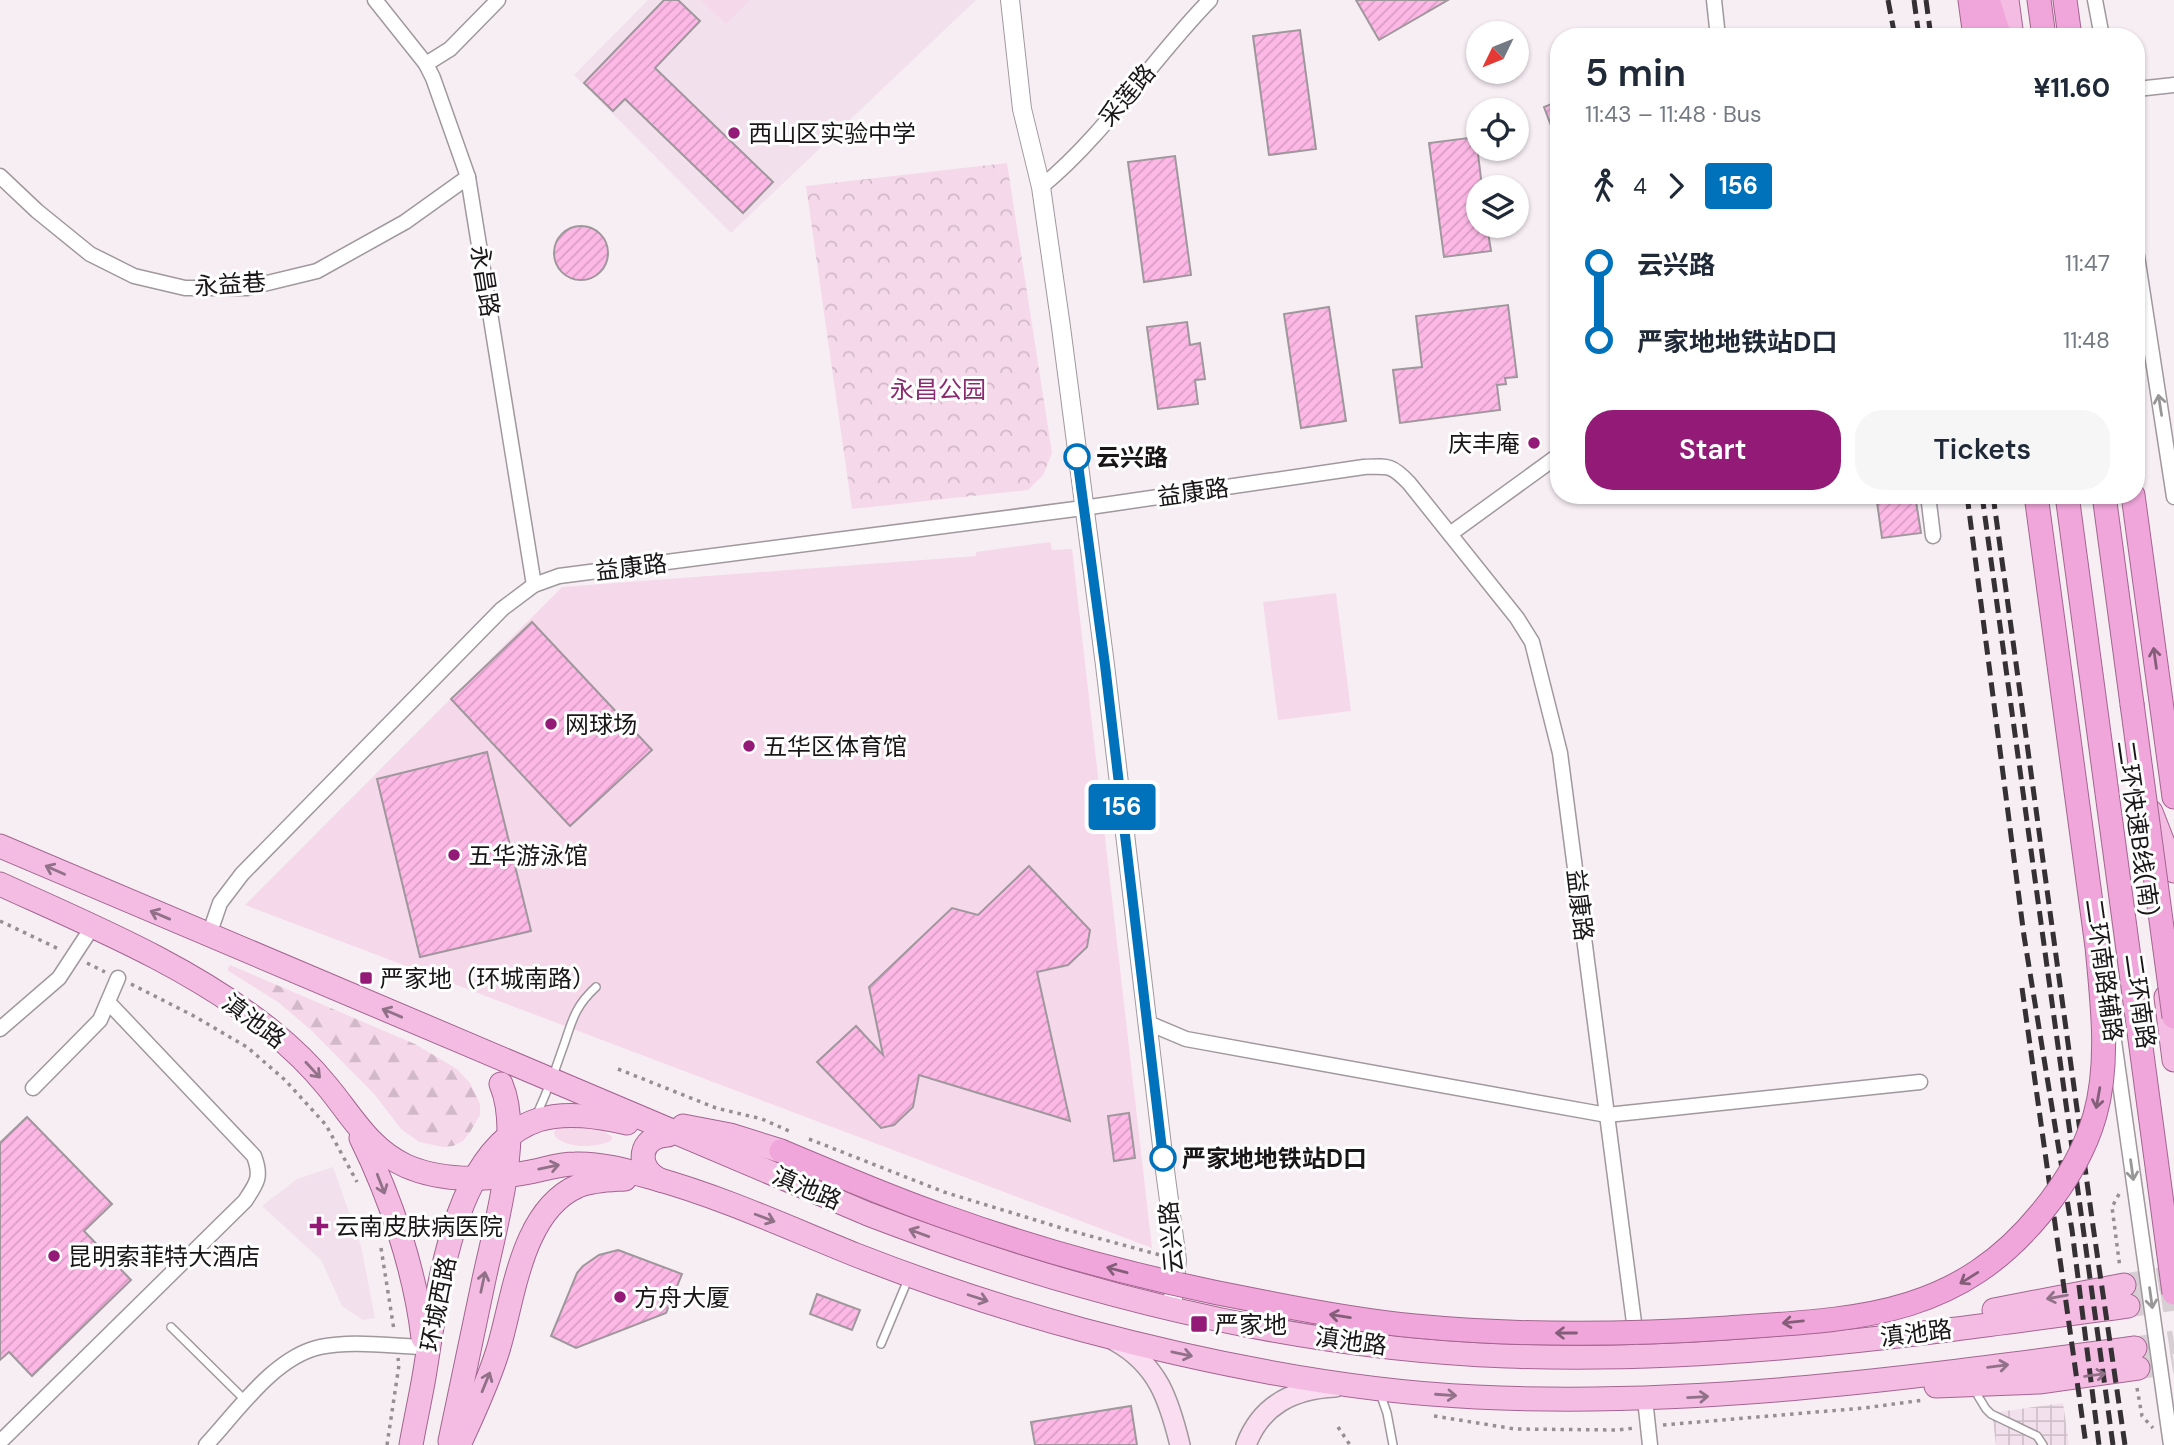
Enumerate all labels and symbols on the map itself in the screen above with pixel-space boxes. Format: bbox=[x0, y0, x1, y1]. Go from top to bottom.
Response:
north arrow bbox=[1466, 21, 1530, 84]
street label: 采莲路 bbox=[1092, 57, 1162, 133]
place label: 西山区实验中学 bbox=[748, 118, 916, 149]
marker: 西山区实验中学 bbox=[726, 125, 742, 141]
street label: 永昌路 bbox=[464, 243, 506, 319]
street label: 永益巷 bbox=[193, 266, 267, 302]
park label: 永昌公园 bbox=[890, 374, 986, 405]
one-way arrow bbox=[2153, 394, 2166, 417]
place label: 庆丰庵 bbox=[1448, 428, 1520, 459]
marker: 庆丰庵 bbox=[1526, 435, 1542, 451]
place label: 云兴路 bbox=[1096, 442, 1168, 473]
marker: 云兴路 bbox=[1064, 444, 1090, 470]
street label: 益康路 bbox=[1155, 472, 1231, 512]
street label: 益康路 bbox=[593, 547, 669, 587]
one-way arrow bbox=[2149, 647, 2162, 670]
place label: 网球场 bbox=[565, 709, 637, 740]
marker: 网球场 bbox=[543, 716, 559, 732]
place label: 五华区体育馆 bbox=[763, 731, 907, 762]
marker: 五华区体育馆 bbox=[741, 738, 757, 754]
street label: 二环快速B线(南) bbox=[2110, 739, 2166, 917]
line badge: 156 bbox=[1082, 784, 1162, 830]
place label: 五华游泳馆 bbox=[468, 840, 588, 871]
marker: 五华游泳馆 bbox=[446, 847, 462, 863]
one-way arrow bbox=[45, 863, 66, 876]
street label: 益康路 bbox=[1560, 867, 1600, 943]
street label: 二环南路辅路 bbox=[2079, 897, 2129, 1043]
one-way arrow bbox=[150, 908, 171, 921]
street label: 二环南路 bbox=[2118, 951, 2162, 1051]
place label: 严家地（环城南路） bbox=[380, 963, 596, 994]
marker: 严家地（环城南路） bbox=[358, 970, 374, 986]
street label: 滇池路 bbox=[216, 987, 292, 1055]
one-way arrow bbox=[382, 1006, 403, 1019]
one-way arrow bbox=[304, 1061, 321, 1078]
one-way arrow bbox=[2091, 1086, 2105, 1109]
place label: 严家地地铁站D口 bbox=[1182, 1143, 1367, 1174]
marker: 严家地地铁站D口 bbox=[1150, 1145, 1176, 1171]
one-way arrow bbox=[2126, 1158, 2139, 1181]
one-way arrow bbox=[537, 1160, 560, 1174]
street label: 滇池路 bbox=[768, 1160, 846, 1216]
one-way arrow bbox=[376, 1173, 389, 1195]
street label: 云兴路 bbox=[1152, 1200, 1190, 1274]
place label: 云南皮肤病医院 bbox=[335, 1211, 503, 1242]
one-way arrow bbox=[753, 1213, 775, 1225]
marker: 云南皮肤病医院 bbox=[309, 1216, 329, 1236]
one-way arrow bbox=[909, 1226, 931, 1238]
place label: 昆明索菲特大酒店 bbox=[68, 1241, 260, 1272]
marker: 昆明索菲特大酒店 bbox=[46, 1248, 62, 1264]
street label: 环城西路 bbox=[414, 1254, 462, 1354]
one-way arrow bbox=[1106, 1262, 1128, 1275]
one-way arrow bbox=[1960, 1270, 1979, 1285]
one-way arrow bbox=[477, 1271, 491, 1294]
place label: 方舟大厦 bbox=[634, 1282, 730, 1313]
one-way arrow bbox=[2145, 1286, 2158, 1309]
marker: 方舟大厦 bbox=[612, 1289, 628, 1305]
one-way arrow bbox=[2046, 1291, 2069, 1304]
one-way arrow bbox=[966, 1293, 988, 1306]
place label: 严家地 bbox=[1215, 1309, 1287, 1340]
one-way arrow bbox=[1329, 1309, 1352, 1322]
street label: 滇池路 bbox=[1878, 1313, 1954, 1353]
marker: 严家地 bbox=[1189, 1314, 1209, 1334]
one-way arrow bbox=[1783, 1316, 1805, 1329]
street label: 滇池路 bbox=[1313, 1321, 1389, 1361]
one-way arrow bbox=[1555, 1326, 1578, 1340]
one-way arrow bbox=[1170, 1347, 1193, 1361]
one-way arrow bbox=[1986, 1359, 2008, 1372]
one-way arrow bbox=[2083, 1368, 2106, 1381]
one-way arrow bbox=[480, 1372, 493, 1394]
one-way arrow bbox=[1435, 1389, 1457, 1402]
one-way arrow bbox=[1686, 1390, 1709, 1403]

